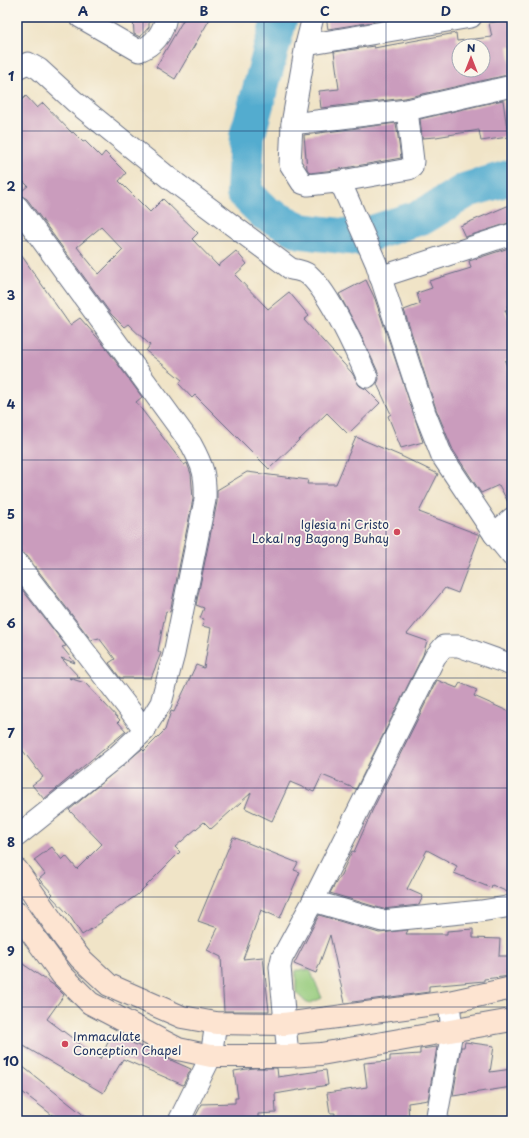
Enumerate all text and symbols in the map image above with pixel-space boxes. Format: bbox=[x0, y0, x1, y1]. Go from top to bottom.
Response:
text: A bbox=[78, 1, 88, 20]
text: B bbox=[200, 1, 209, 20]
text: C bbox=[320, 1, 330, 20]
text: D bbox=[441, 1, 451, 20]
north arrow bbox=[451, 38, 491, 78]
text: N bbox=[467, 39, 476, 56]
text: 1 bbox=[8, 66, 14, 85]
text: 2 bbox=[6, 176, 16, 195]
text: 3 bbox=[7, 285, 16, 304]
text: 4 bbox=[7, 394, 16, 413]
text: 5 bbox=[7, 504, 15, 523]
place label: Iglesia ni Cristo Lokal ng Bagong Buhay bbox=[252, 515, 389, 547]
marker: Iglesia ni Cristo Lokal ng Bagong Buhay bbox=[392, 527, 402, 537]
text: 6 bbox=[6, 613, 16, 632]
text: 7 bbox=[7, 723, 15, 742]
text: 8 bbox=[7, 832, 15, 851]
text: 9 bbox=[7, 941, 15, 960]
place label: Immaculate Conception Chapel bbox=[73, 1027, 181, 1059]
marker: Immaculate Conception Chapel bbox=[60, 1039, 70, 1049]
text: 10 bbox=[3, 1051, 19, 1070]

